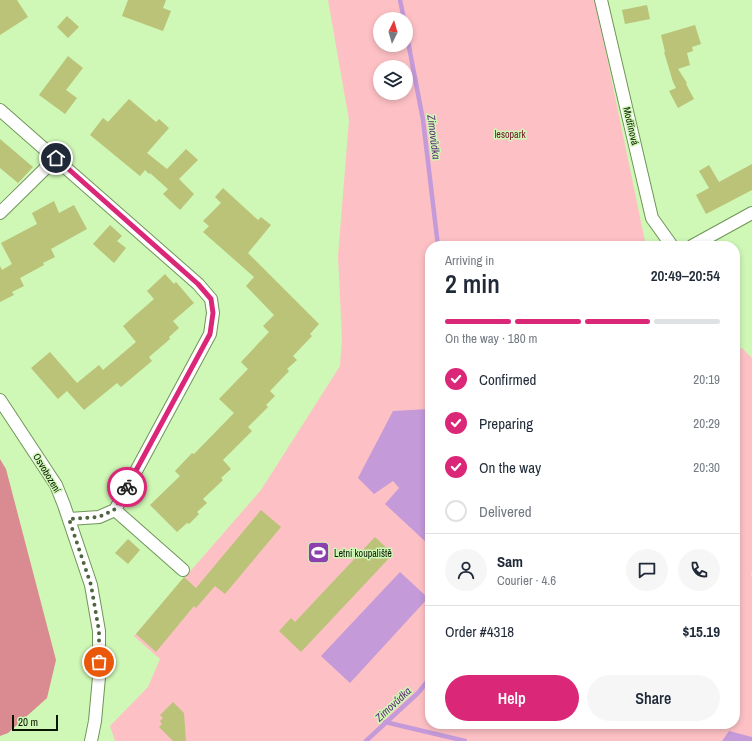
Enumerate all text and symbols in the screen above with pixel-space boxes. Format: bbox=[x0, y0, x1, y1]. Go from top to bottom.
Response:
north arrow bbox=[373, 12, 413, 52]
map controls bbox=[373, 12, 413, 100]
button: layers bbox=[373, 60, 413, 100]
street label: Modřínová bbox=[620, 106, 642, 147]
water label: Zimovůdka bbox=[424, 113, 444, 160]
park label: lesopark bbox=[495, 128, 526, 141]
pin bbox=[39, 141, 73, 175]
icon: home bbox=[45, 147, 67, 169]
text: Arriving in bbox=[445, 252, 494, 269]
text: 20:49–20:54 bbox=[651, 265, 720, 286]
text: 2 min bbox=[445, 266, 500, 301]
text: On the way · 180 m bbox=[445, 330, 537, 347]
icon: check bbox=[445, 368, 467, 390]
text: Confirmed bbox=[479, 369, 536, 390]
text: 20:19 bbox=[693, 371, 720, 388]
icon: check bbox=[445, 412, 467, 434]
text: Preparing bbox=[479, 413, 533, 434]
text: 20:29 bbox=[693, 415, 720, 432]
street label: Osvobození bbox=[30, 451, 64, 496]
icon: check bbox=[445, 456, 467, 478]
text: On the way bbox=[479, 457, 541, 478]
text: 20:30 bbox=[693, 459, 720, 476]
courier bbox=[107, 467, 147, 507]
icon: bike bbox=[116, 476, 138, 498]
text: Delivered bbox=[479, 501, 532, 522]
sports icon: Letní koupaliště bbox=[305, 540, 331, 566]
place label: Letní koupaliště bbox=[334, 547, 392, 560]
button: person bbox=[445, 549, 487, 591]
button: chat bbox=[626, 549, 668, 591]
button: phone bbox=[678, 549, 720, 591]
text: Sam bbox=[497, 551, 523, 572]
text: Courier · 4.6 bbox=[497, 572, 556, 589]
text: Order #4318 bbox=[445, 621, 514, 642]
text: $15.19 bbox=[682, 621, 720, 642]
pin bbox=[82, 645, 116, 679]
icon: bag bbox=[88, 651, 110, 673]
button: Help bbox=[445, 675, 579, 721]
button: Share bbox=[587, 675, 720, 721]
water label: Zimovůdka bbox=[371, 684, 414, 725]
scale bar bbox=[12, 713, 58, 732]
text: 20 m bbox=[18, 715, 38, 729]

